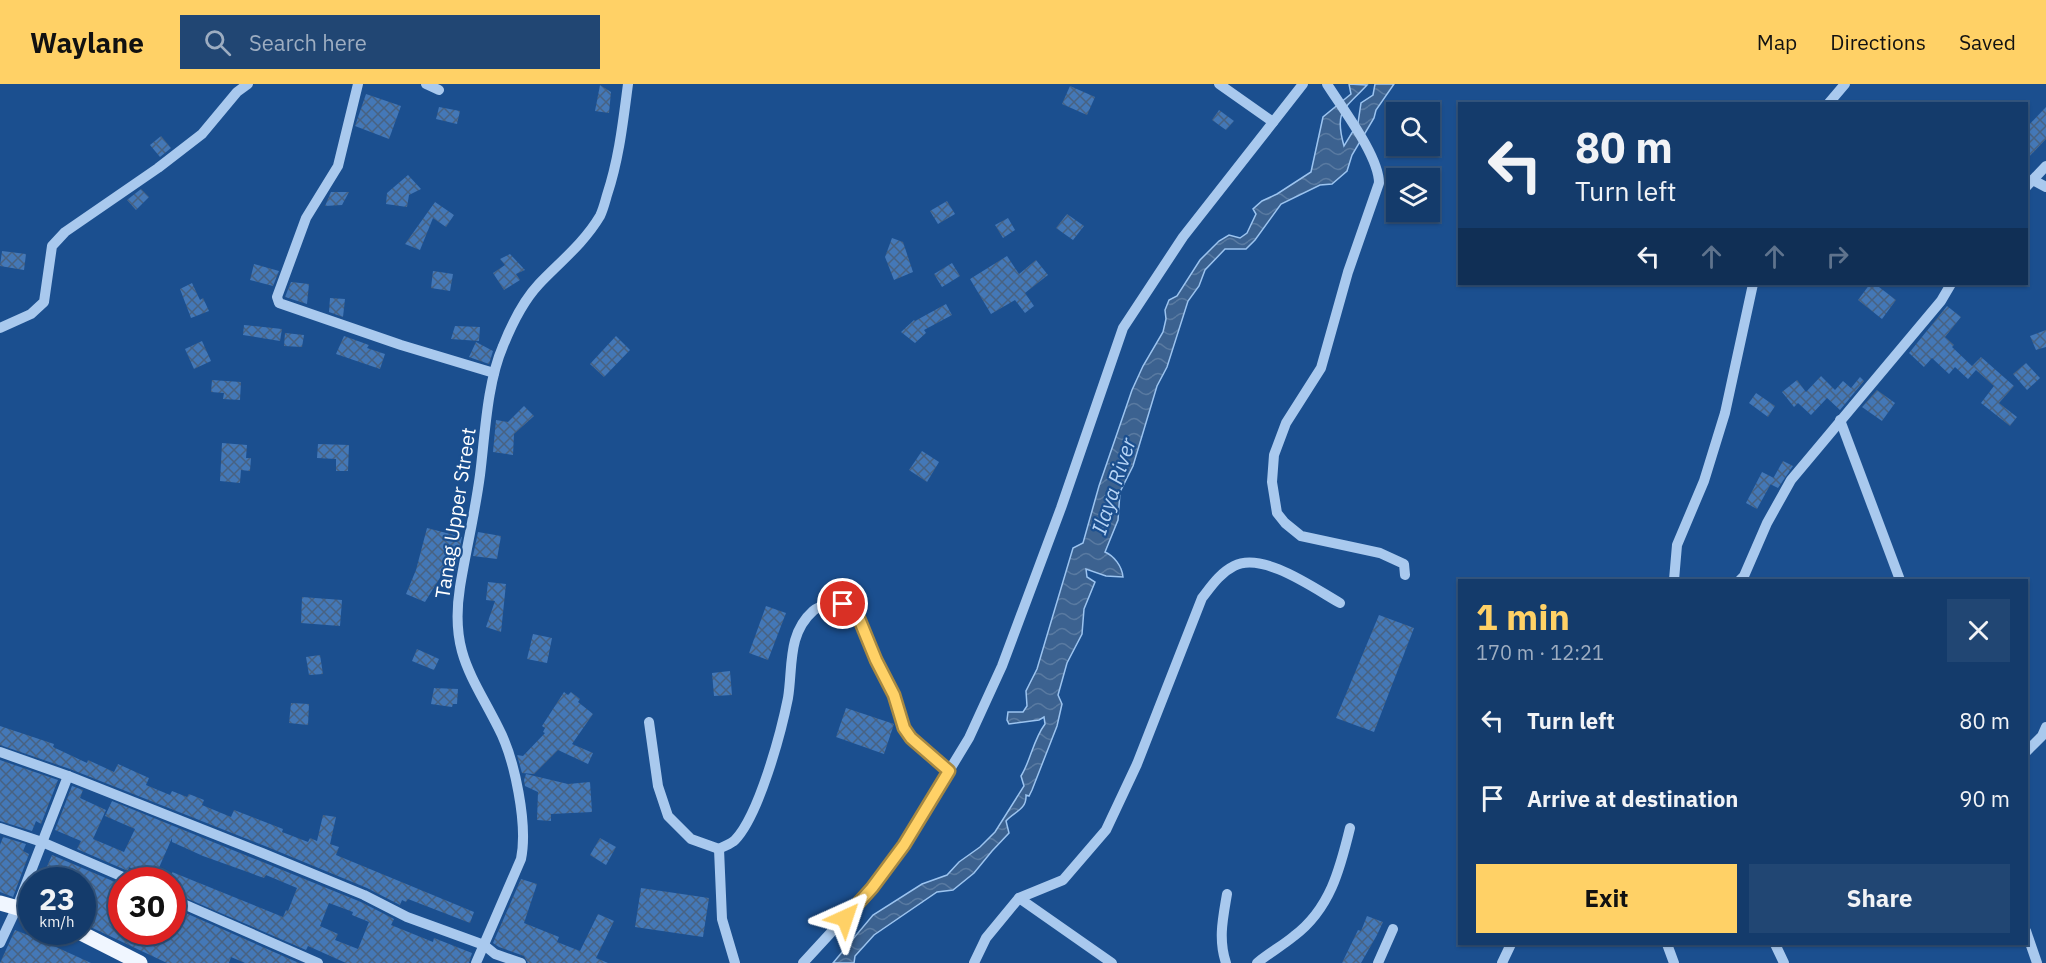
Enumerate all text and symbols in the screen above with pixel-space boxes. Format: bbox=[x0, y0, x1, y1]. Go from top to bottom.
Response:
search box bbox=[180, 15, 600, 69]
text: Waylane bbox=[30, 24, 144, 61]
icon: search bbox=[201, 26, 234, 59]
text: Search here bbox=[249, 28, 367, 57]
text: Map bbox=[1757, 28, 1797, 56]
text: Directions bbox=[1830, 28, 1926, 56]
text: Saved bbox=[1959, 28, 2016, 56]
map controls bbox=[1386, 102, 1440, 222]
button: search bbox=[1386, 102, 1440, 156]
text: 80 m bbox=[1575, 120, 1673, 175]
icon: left bbox=[1476, 126, 1554, 204]
button: layers bbox=[1386, 168, 1440, 222]
text: Turn left bbox=[1575, 173, 1676, 208]
icon: left bbox=[1632, 240, 1665, 273]
icon: ahead bbox=[1695, 240, 1728, 273]
icon: ahead bbox=[1758, 240, 1791, 273]
icon: right bbox=[1821, 240, 1854, 273]
street label: Tanag Upper Street bbox=[428, 426, 482, 600]
water label: Ilaya River bbox=[1084, 433, 1142, 538]
pin bbox=[817, 578, 868, 629]
icon: arrive bbox=[826, 587, 859, 620]
text: 1 min bbox=[1476, 593, 1570, 640]
button: close bbox=[1947, 599, 2010, 662]
text: 170 m · 12:21 bbox=[1476, 639, 1604, 666]
icon: left bbox=[1476, 704, 1509, 737]
text: Turn left bbox=[1527, 706, 1615, 735]
text: 80 m bbox=[1959, 706, 2010, 735]
icon: arrive bbox=[1476, 782, 1509, 815]
text: Arrive at destination bbox=[1527, 784, 1738, 813]
text: 90 m bbox=[1959, 784, 2010, 813]
button: Exit bbox=[1476, 864, 1737, 933]
button: Share bbox=[1749, 864, 2010, 933]
speed limit sign: 30 bbox=[108, 867, 186, 945]
text: 23 bbox=[39, 879, 75, 918]
position arrow bbox=[813, 886, 877, 950]
text: km/h bbox=[39, 912, 75, 931]

